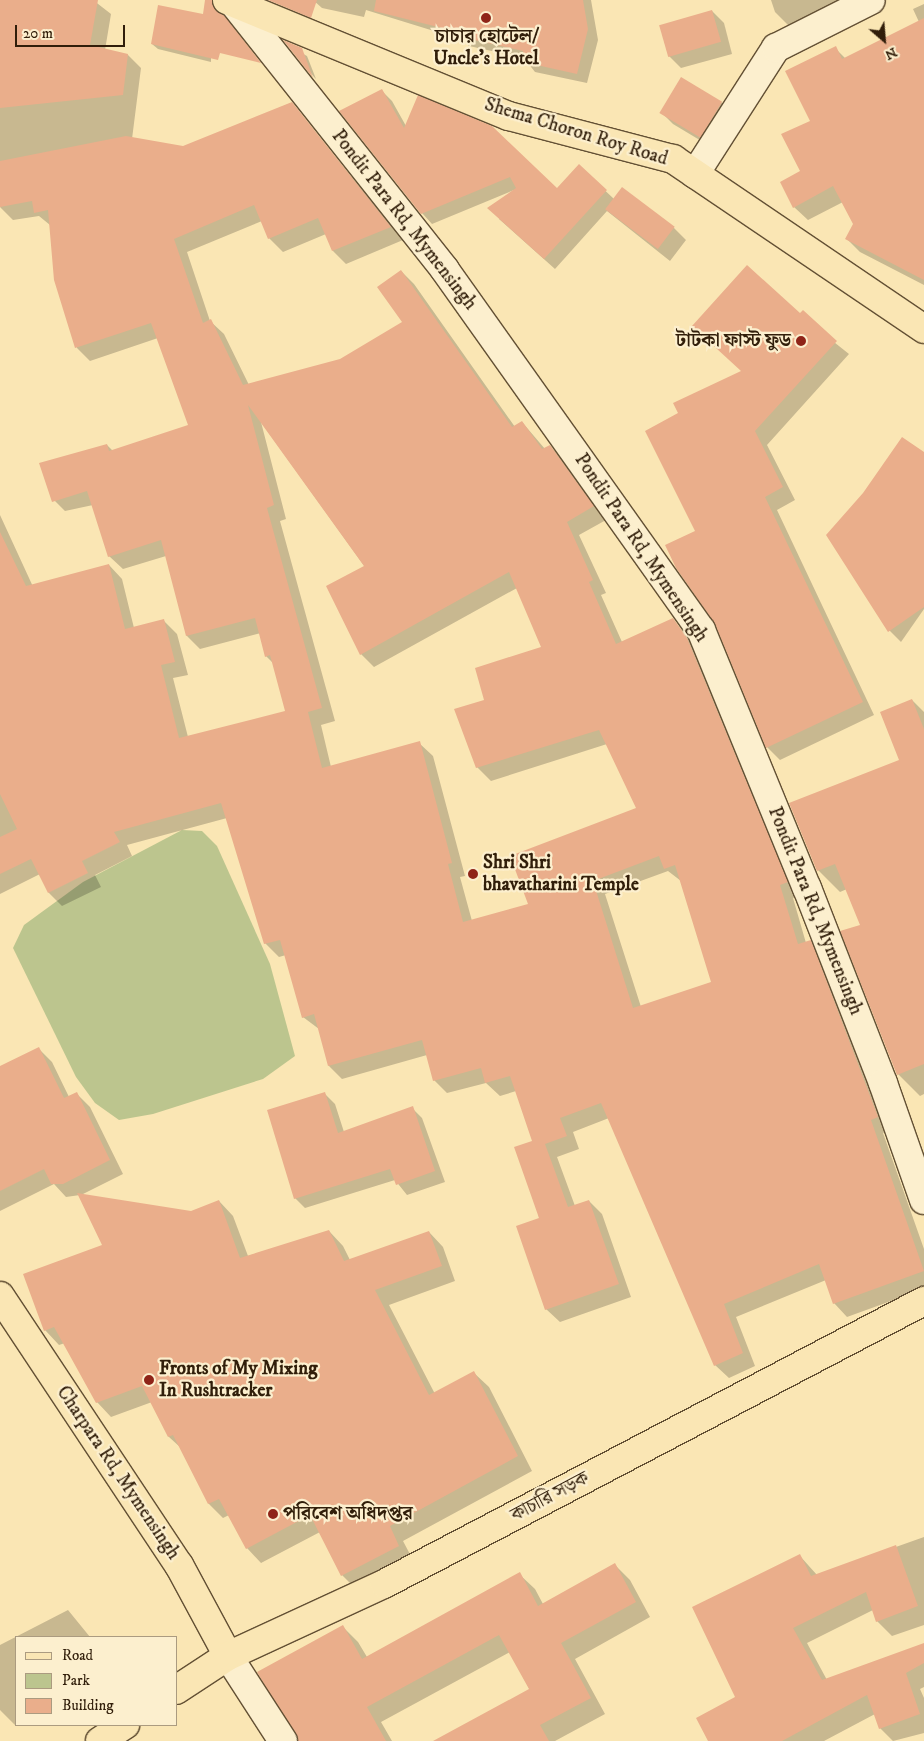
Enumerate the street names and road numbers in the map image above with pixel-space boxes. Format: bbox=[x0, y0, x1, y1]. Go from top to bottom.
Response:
street label: Shema Choron Roy Road bbox=[482, 93, 670, 171]
street label: Pondit Para Rd, Mymensingh bbox=[327, 125, 481, 315]
street label: Pondit Para Rd, Mymensingh bbox=[569, 449, 713, 647]
street label: Pondit Para Rd, Mymensingh bbox=[763, 804, 867, 1018]
street label: Charpara Rd, Mymensingh bbox=[51, 1382, 185, 1564]
street label: কাচারি সড়ক bbox=[507, 1467, 593, 1527]

